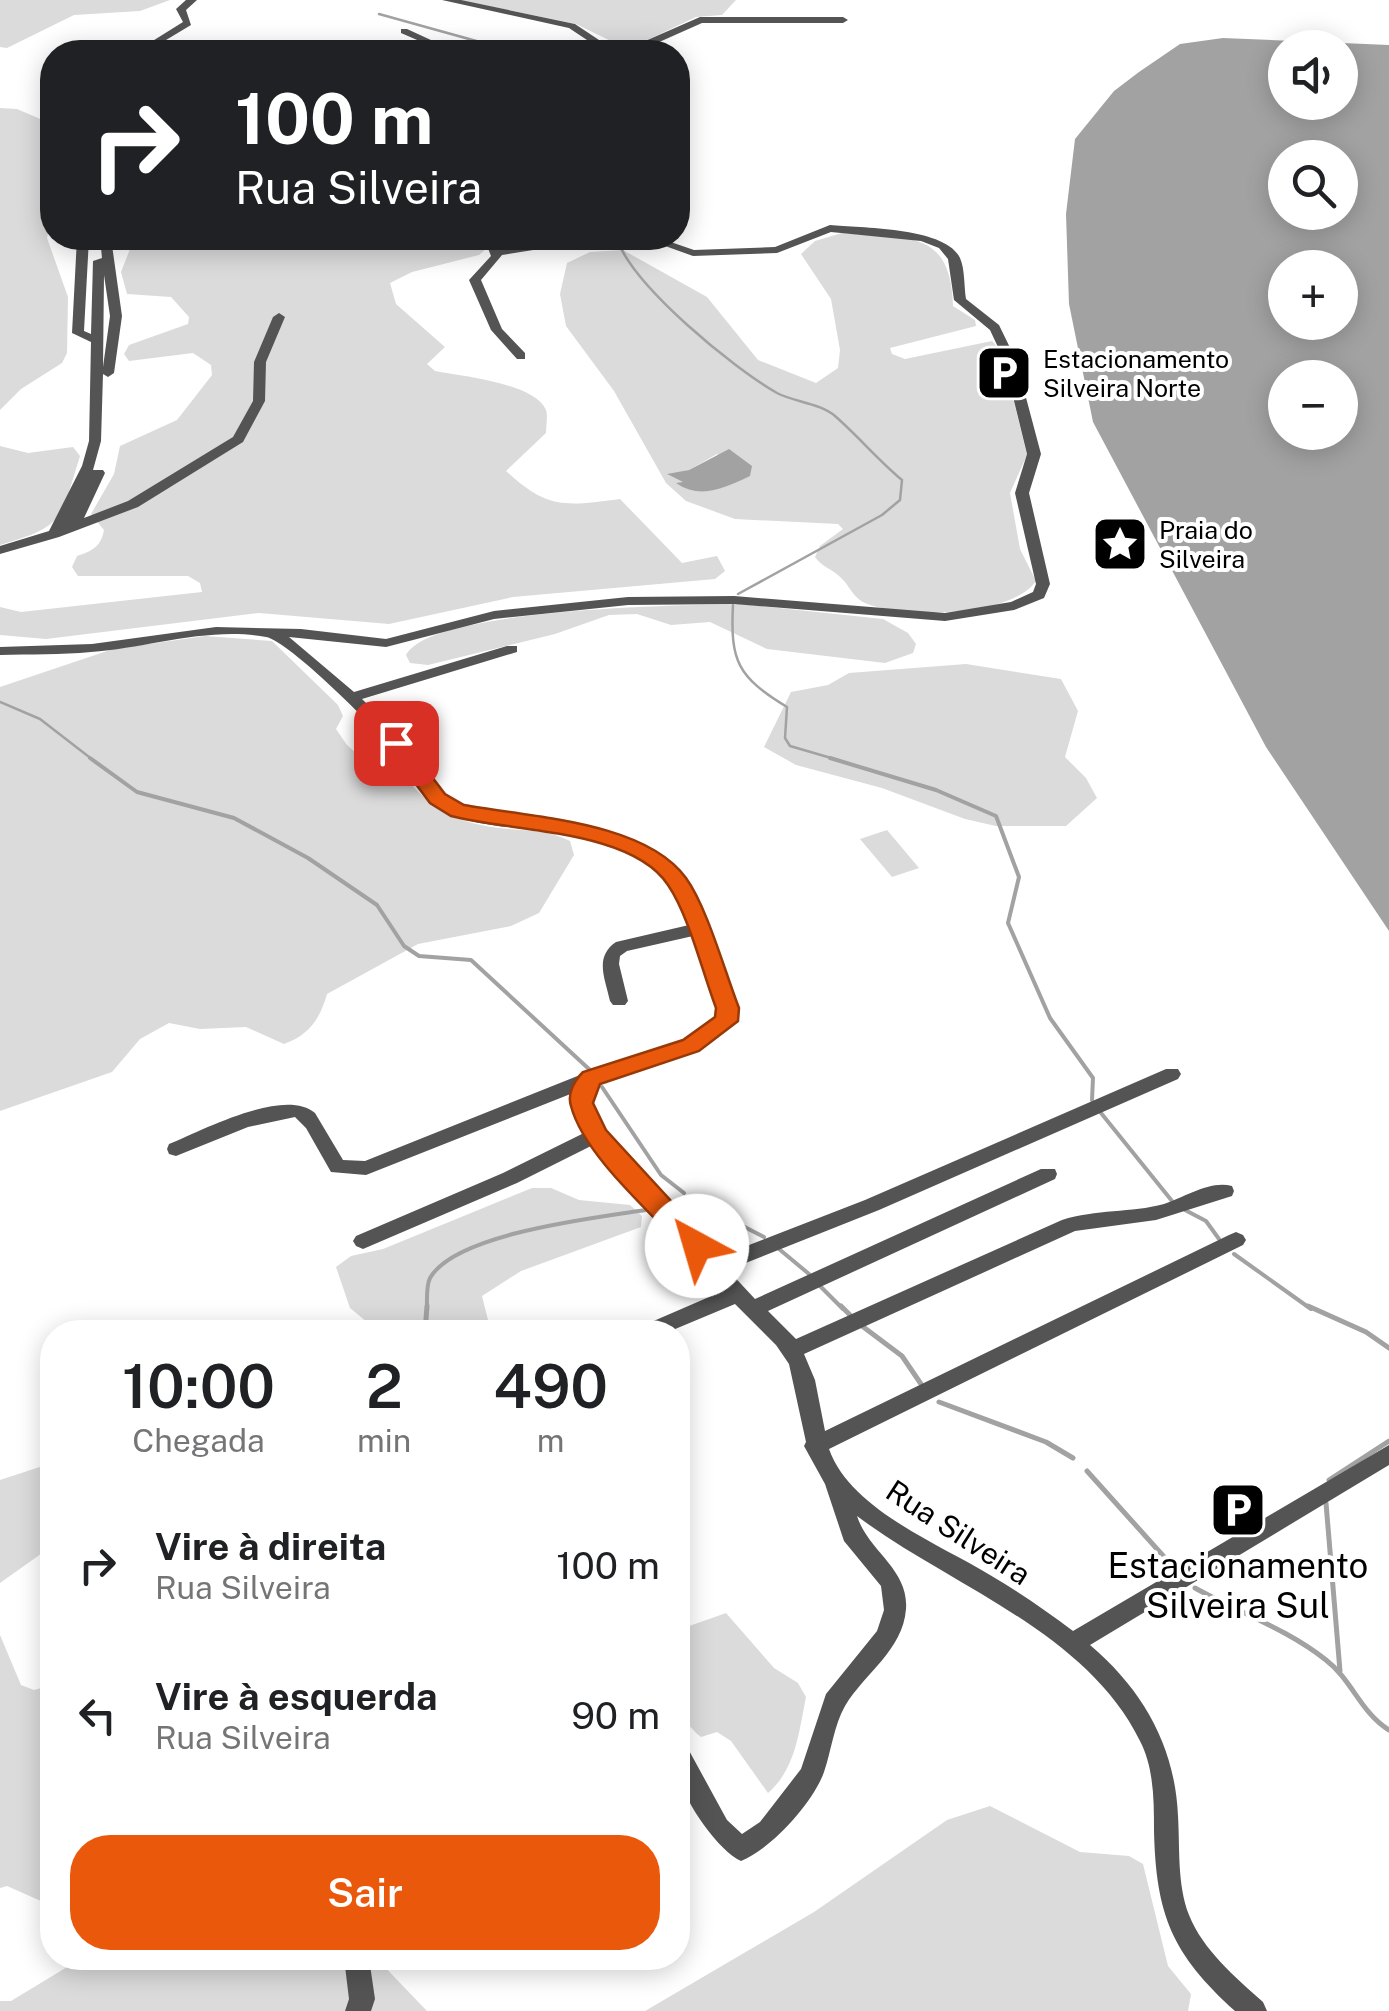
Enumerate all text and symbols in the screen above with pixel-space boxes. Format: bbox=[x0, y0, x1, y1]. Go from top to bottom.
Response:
map controls bbox=[1268, 30, 1358, 450]
button: sound bbox=[1268, 30, 1358, 120]
text: 100 m bbox=[235, 77, 433, 160]
icon: right bbox=[70, 80, 200, 210]
button: search bbox=[1268, 140, 1358, 230]
text: Rua Silveira bbox=[235, 161, 482, 214]
button: + bbox=[1268, 250, 1358, 340]
parking icon: Estacionamento Silveira Norte bbox=[974, 343, 1034, 403]
place label: Estacionamento Silveira Norte bbox=[1043, 344, 1229, 403]
button: − bbox=[1268, 360, 1358, 450]
place icon: Praia do Silveira bbox=[1090, 514, 1150, 574]
place label: Praia do Silveira bbox=[1159, 515, 1253, 574]
pin bbox=[354, 701, 439, 786]
icon: arrive bbox=[369, 716, 424, 771]
position arrow bbox=[645, 1194, 749, 1298]
text: 10:00 bbox=[122, 1351, 275, 1422]
text: 2 bbox=[366, 1351, 403, 1422]
text: 490 bbox=[493, 1351, 608, 1422]
text: Chegada bbox=[132, 1422, 265, 1459]
text: min bbox=[357, 1422, 411, 1459]
text: m bbox=[537, 1422, 564, 1459]
street label: Rua Silveira bbox=[880, 1472, 1037, 1592]
parking icon: Estacionamento Silveira Sul bbox=[1208, 1480, 1268, 1540]
text: Vire à direita bbox=[155, 1524, 386, 1569]
icon: right bbox=[70, 1538, 125, 1593]
text: 100 m bbox=[556, 1543, 660, 1588]
place label: Estacionamento Silveira Sul bbox=[1108, 1545, 1368, 1626]
text: Rua Silveira bbox=[155, 1569, 331, 1606]
text: Vire à esquerda bbox=[155, 1674, 438, 1719]
icon: left bbox=[70, 1688, 125, 1743]
text: 90 m bbox=[571, 1693, 660, 1738]
text: Rua Silveira bbox=[155, 1719, 331, 1756]
button: Sair bbox=[70, 1835, 660, 1950]

